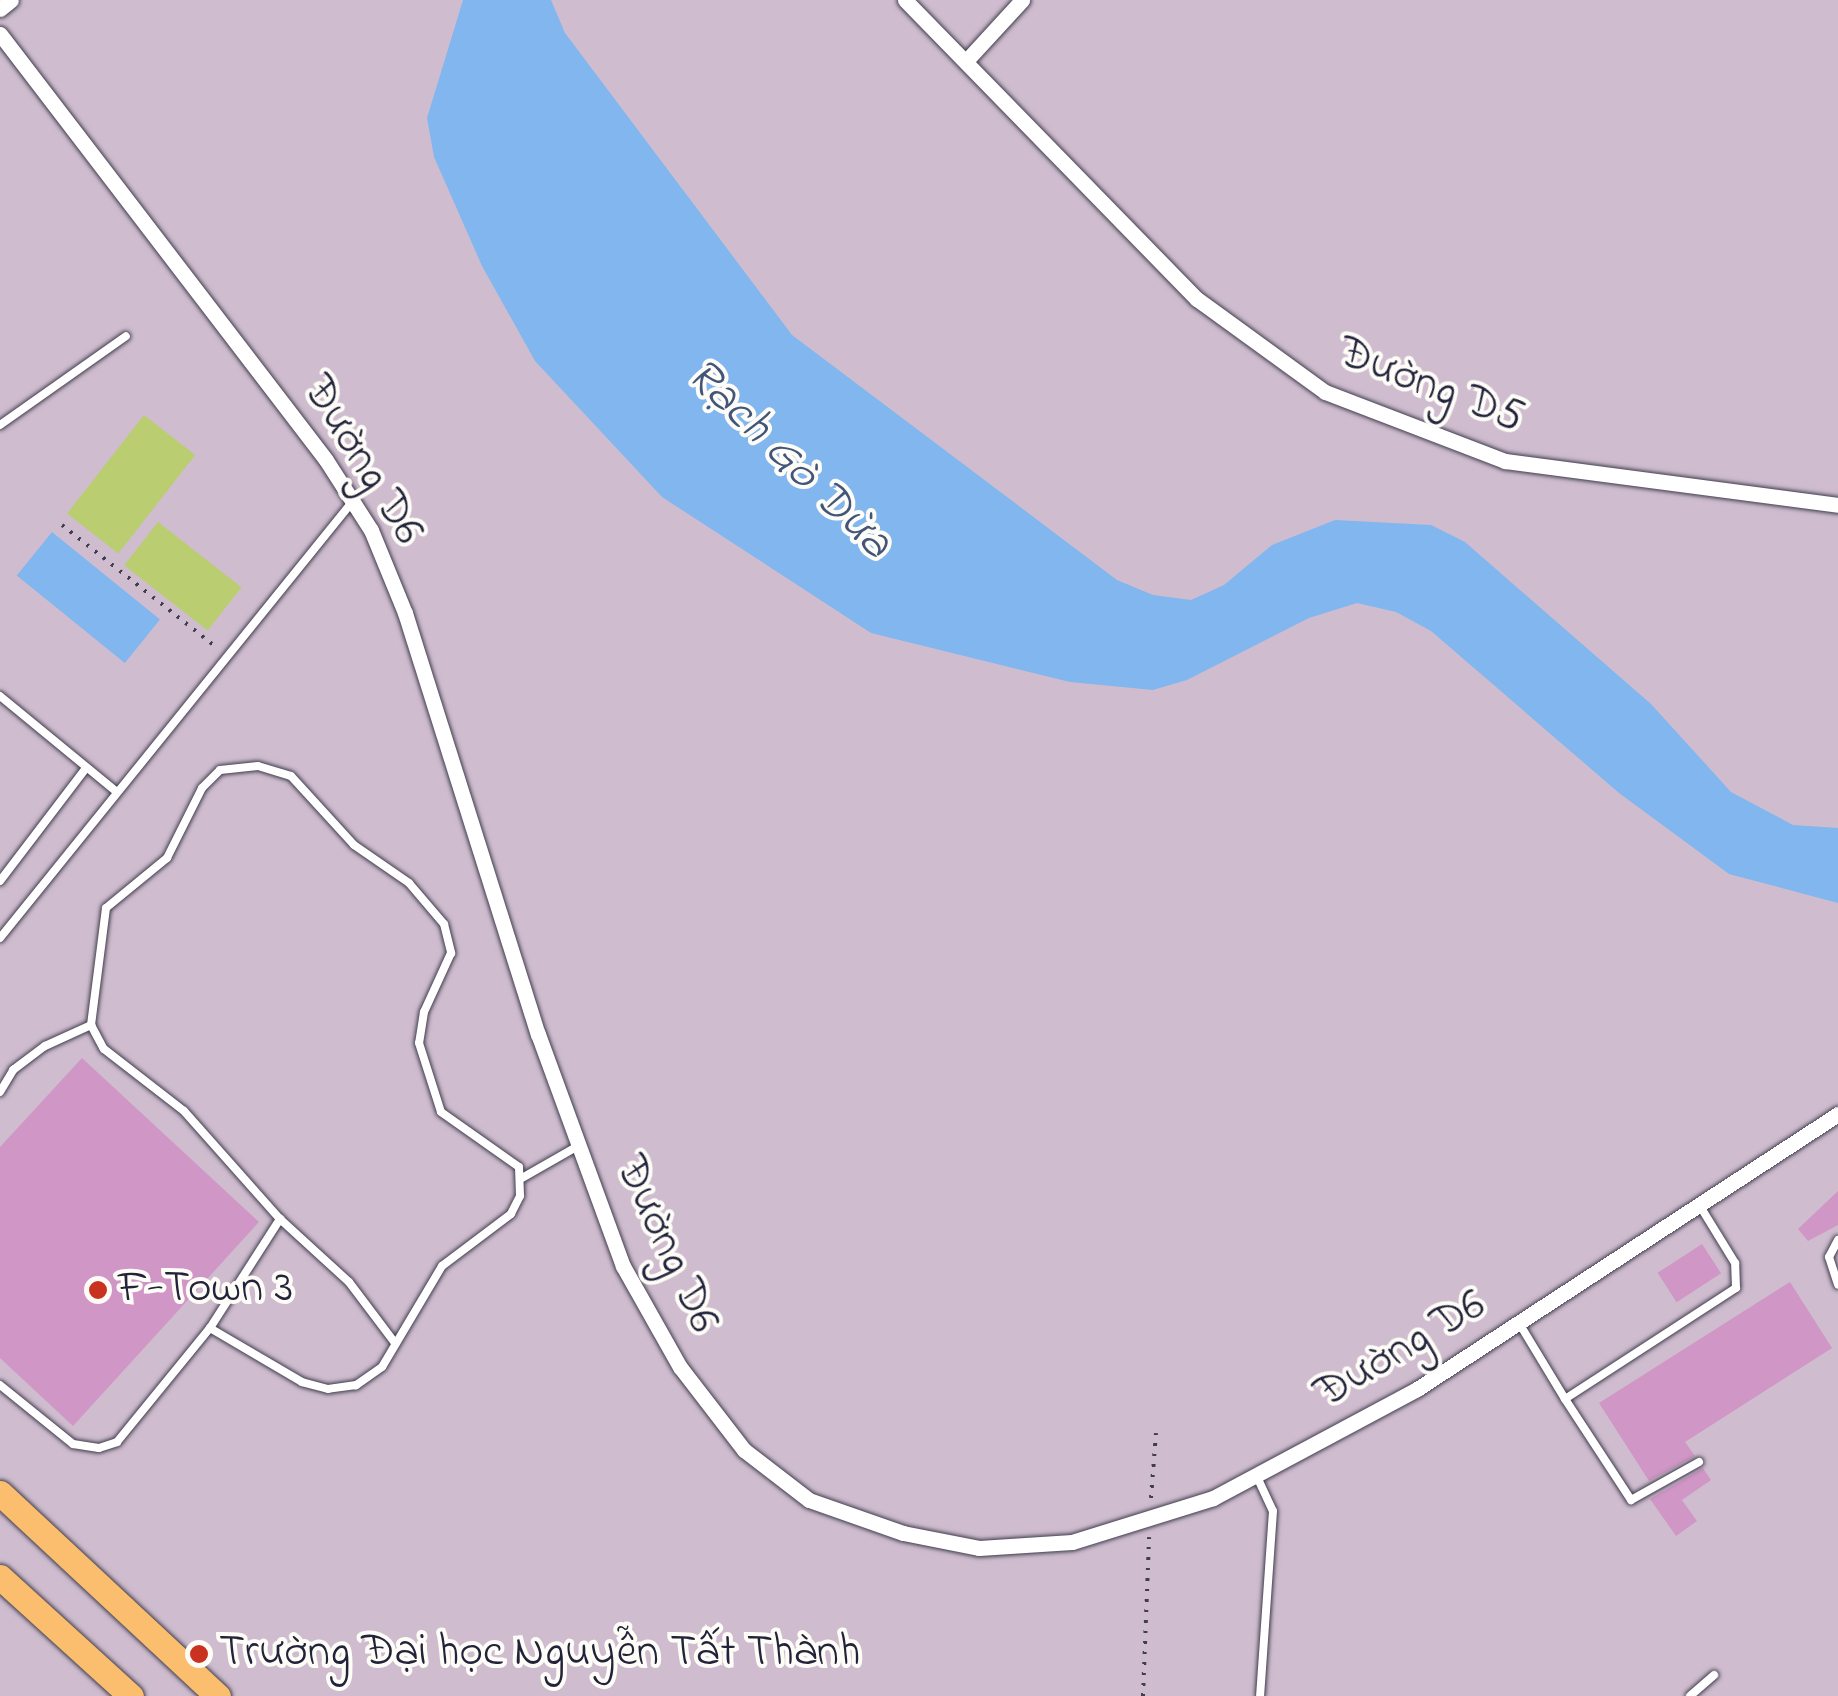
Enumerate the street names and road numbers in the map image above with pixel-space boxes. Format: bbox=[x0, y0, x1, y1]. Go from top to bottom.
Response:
street label: Đường D5 bbox=[1330, 327, 1530, 447]
street label: Đường D6 bbox=[288, 367, 434, 555]
street label: Đường D6 bbox=[601, 1148, 729, 1342]
street label: Đường D6 bbox=[1306, 1279, 1496, 1423]

